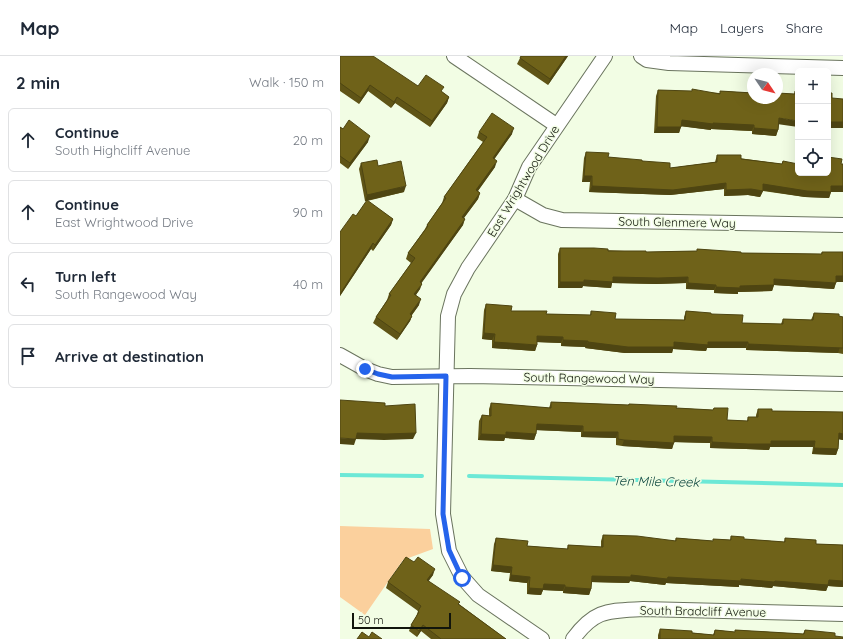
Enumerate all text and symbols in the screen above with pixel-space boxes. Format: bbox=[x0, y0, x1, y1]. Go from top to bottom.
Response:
text: Map bbox=[20, 16, 59, 40]
text: Map bbox=[669, 19, 698, 37]
text: Layers bbox=[720, 19, 764, 37]
text: Share bbox=[786, 19, 823, 37]
north arrow bbox=[747, 68, 783, 104]
map controls bbox=[795, 68, 831, 176]
button: + bbox=[795, 68, 831, 104]
text: 2 min bbox=[16, 72, 60, 93]
text: Walk · 150 m bbox=[249, 74, 324, 90]
button: − bbox=[795, 104, 831, 140]
street label: East Wrightwood Drive bbox=[484, 122, 562, 240]
text: Continue bbox=[55, 123, 119, 142]
icon: ahead bbox=[17, 129, 39, 151]
text: 20 m bbox=[293, 132, 323, 148]
button: locate bbox=[795, 140, 831, 176]
text: South Highcliff Avenue bbox=[55, 142, 190, 158]
text: Continue bbox=[55, 195, 119, 214]
icon: ahead bbox=[17, 201, 39, 223]
text: 90 m bbox=[293, 204, 323, 220]
street label: South Glenmere Way bbox=[618, 213, 736, 231]
text: East Wrightwood Drive bbox=[55, 214, 193, 230]
text: Turn left bbox=[55, 267, 117, 286]
icon: left bbox=[17, 273, 39, 295]
text: 40 m bbox=[293, 276, 323, 292]
text: South Rangewood Way bbox=[55, 286, 197, 302]
icon: arrive bbox=[17, 345, 39, 367]
text: Arrive at destination bbox=[55, 347, 204, 366]
route end bbox=[356, 360, 374, 378]
street label: South Rangewood Way bbox=[523, 369, 655, 387]
water label: Ten Mile Creek bbox=[612, 472, 701, 490]
route start bbox=[453, 569, 471, 587]
street label: South Bradcliff Avenue bbox=[640, 602, 766, 620]
scale bar bbox=[352, 611, 451, 630]
text: 50 m bbox=[358, 613, 384, 627]

